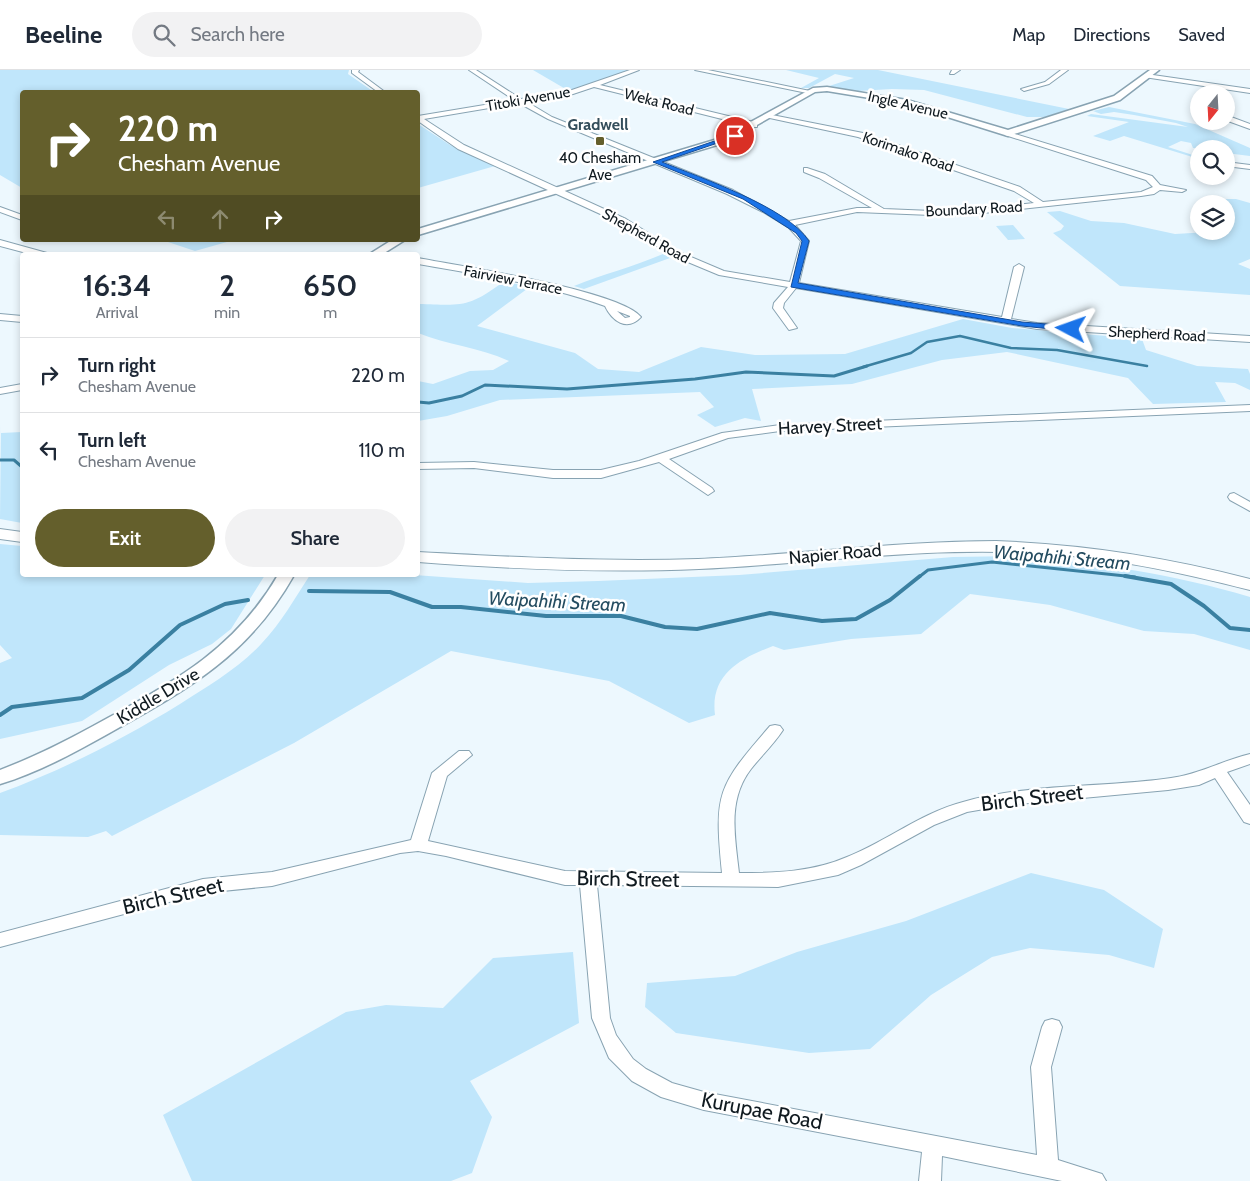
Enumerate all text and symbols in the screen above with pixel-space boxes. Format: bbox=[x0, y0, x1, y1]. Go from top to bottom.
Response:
search box bbox=[132, 12, 482, 57]
text: Beeline bbox=[25, 20, 102, 49]
icon: search bbox=[150, 21, 178, 49]
text: Search here bbox=[190, 23, 285, 46]
text: Map bbox=[1012, 24, 1045, 46]
text: Directions bbox=[1073, 24, 1150, 46]
text: Saved bbox=[1178, 24, 1225, 46]
street label: Titoki Avenue bbox=[485, 83, 572, 115]
street label: Weka Road bbox=[622, 85, 696, 119]
north arrow bbox=[1190, 85, 1235, 130]
map controls bbox=[1190, 85, 1235, 240]
street label: Ingle Avenue bbox=[866, 87, 950, 123]
text: 220 m bbox=[118, 107, 218, 150]
icon: right bbox=[35, 110, 100, 175]
district label: Gradwell bbox=[568, 115, 628, 134]
pin bbox=[714, 115, 756, 157]
icon: arrive bbox=[721, 122, 749, 150]
street label: Korimako Road bbox=[860, 128, 956, 176]
marker: 40 Chesham Ave bbox=[594, 135, 606, 147]
button: search bbox=[1190, 140, 1235, 185]
place label: 40 Chesham Ave bbox=[559, 149, 641, 184]
text: Chesham Avenue bbox=[118, 150, 280, 177]
button: layers bbox=[1190, 195, 1235, 240]
street label: Boundary Road bbox=[925, 197, 1023, 221]
icon: left bbox=[153, 205, 181, 233]
icon: ahead bbox=[206, 205, 234, 233]
icon: right bbox=[259, 205, 287, 233]
street label: Shepherd Road bbox=[599, 205, 693, 267]
street label: Fairview Terrace bbox=[462, 262, 564, 298]
text: 16:34 bbox=[83, 267, 151, 304]
text: 2 bbox=[219, 267, 235, 304]
text: 650 bbox=[303, 267, 357, 304]
position arrow bbox=[1044, 302, 1096, 354]
text: Arrival bbox=[96, 303, 138, 322]
text: min bbox=[214, 303, 240, 322]
text: m bbox=[323, 303, 337, 322]
street label: Shepherd Road bbox=[1108, 322, 1206, 346]
text: Turn right bbox=[78, 354, 156, 377]
icon: right bbox=[35, 361, 63, 389]
text: 220 m bbox=[351, 364, 405, 387]
text: Chesham Avenue bbox=[78, 377, 196, 396]
street label: Harvey Street bbox=[777, 412, 883, 440]
text: Turn left bbox=[78, 429, 146, 452]
icon: left bbox=[35, 436, 63, 464]
text: 110 m bbox=[358, 439, 405, 462]
text: Chesham Avenue bbox=[78, 452, 196, 471]
button: Exit bbox=[35, 509, 215, 567]
button: Share bbox=[225, 509, 405, 567]
street label: Napier Road bbox=[788, 539, 882, 569]
water label: Waipahihi Stream bbox=[992, 540, 1132, 575]
water label: Waipahihi Stream bbox=[488, 586, 626, 617]
street label: Kiddle Drive bbox=[113, 663, 203, 729]
street label: Birch Street bbox=[979, 779, 1085, 816]
street label: Birch Street bbox=[576, 865, 680, 892]
street label: Birch Street bbox=[120, 872, 226, 919]
street label: Kurupae Road bbox=[699, 1087, 825, 1134]

